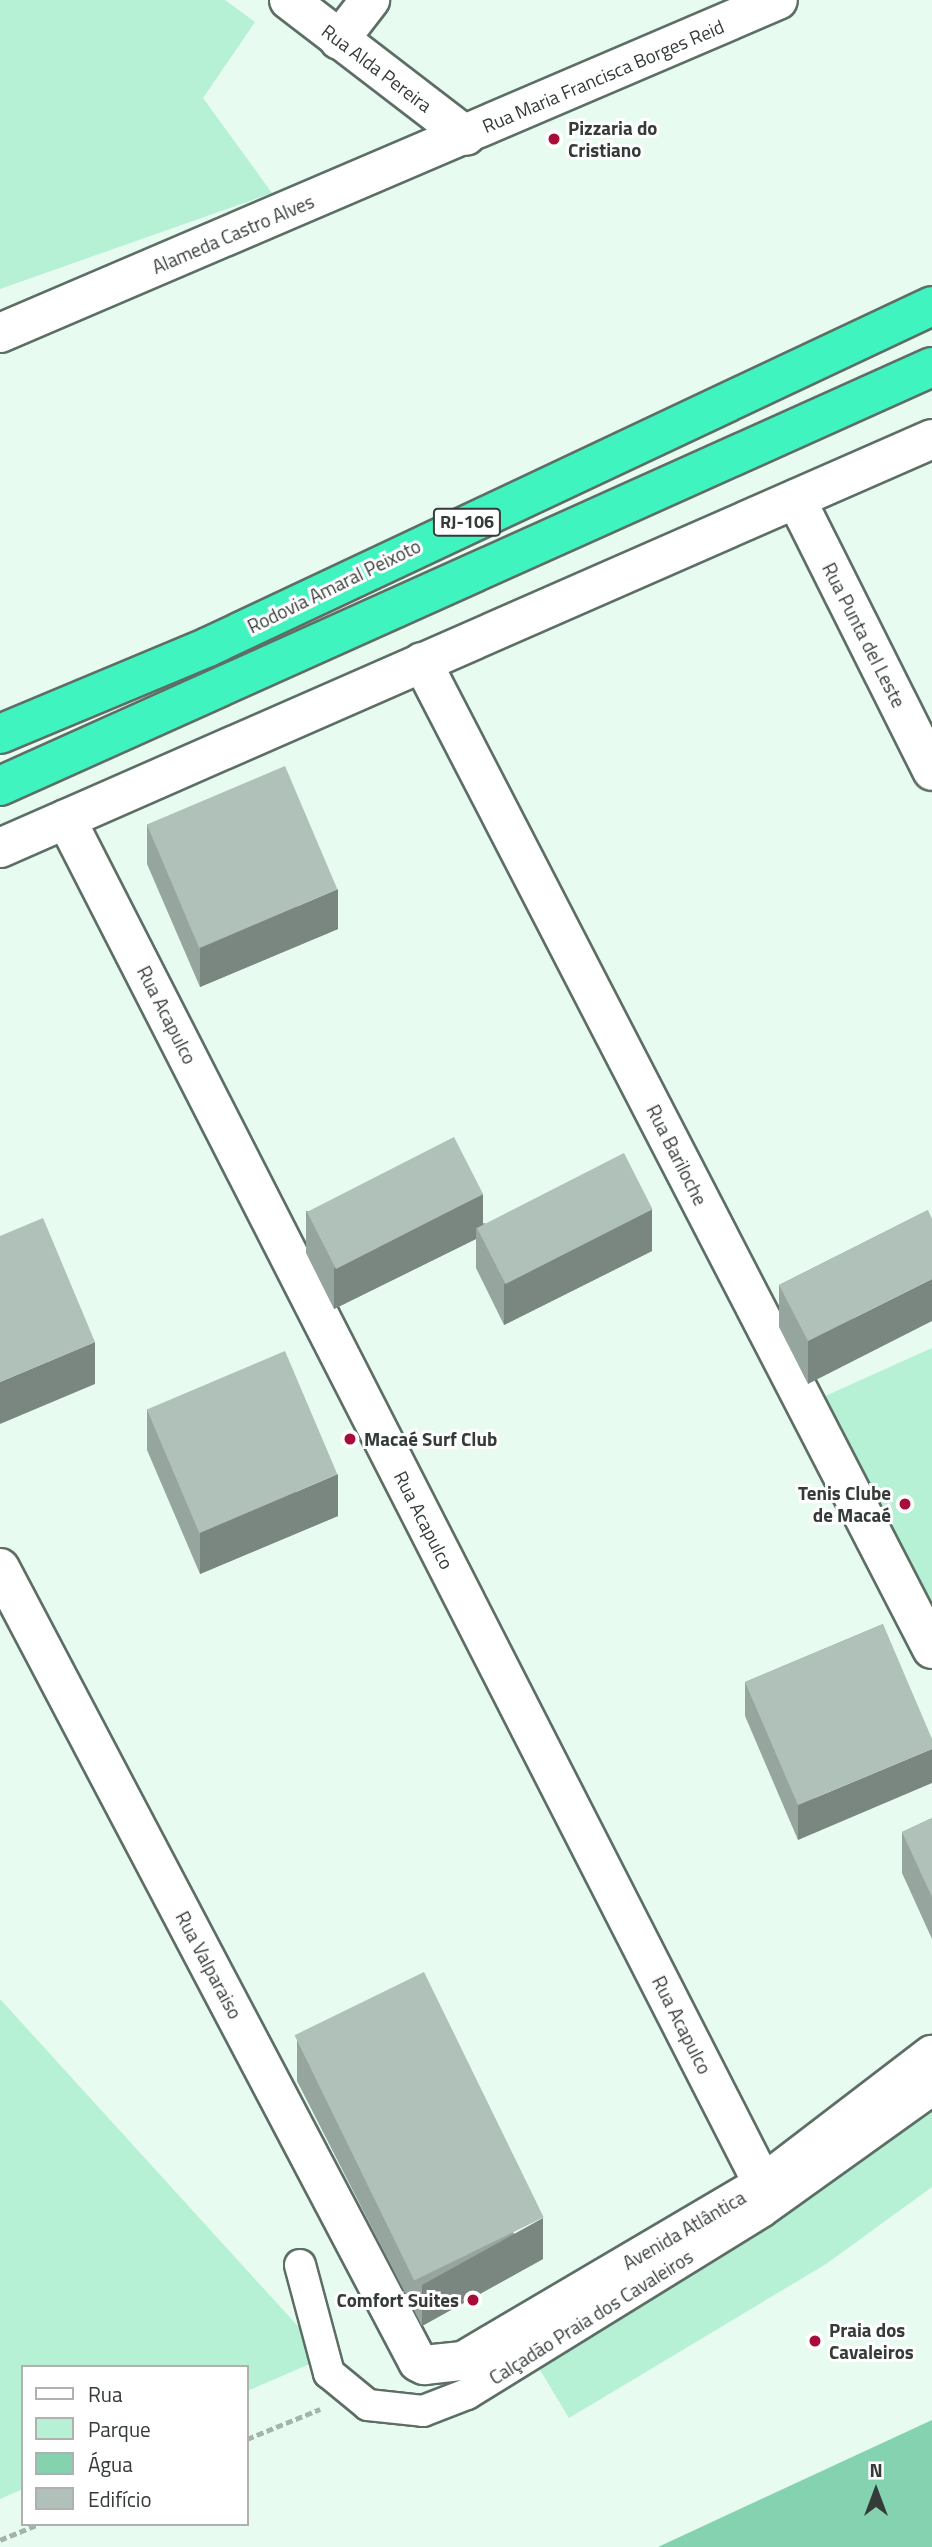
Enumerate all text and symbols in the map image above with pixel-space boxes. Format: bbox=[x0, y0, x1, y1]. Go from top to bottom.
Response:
street label: Rua Maria Francisca Borges Reid bbox=[479, 15, 727, 137]
street label: Rua Alda Pereira bbox=[317, 19, 437, 117]
place label: Pizzaria do Cristiano bbox=[568, 117, 657, 161]
marker: Pizzaria do Cristiano bbox=[546, 131, 562, 147]
street label: Alameda Castro Alves bbox=[149, 190, 317, 278]
road number: RJ-106 bbox=[432, 508, 502, 536]
street label: Rodovia Amaral Peixoto bbox=[244, 534, 424, 638]
street label: Rua Punta del Leste bbox=[818, 559, 910, 711]
street label: Rua Acapulco bbox=[133, 962, 201, 1068]
street label: Rua Bariloche bbox=[642, 1101, 712, 1209]
place label: Macaé Surf Club bbox=[364, 1428, 497, 1450]
marker: Macaé Surf Club bbox=[342, 1431, 358, 1447]
street label: Rua Acapulco bbox=[390, 1467, 458, 1573]
place label: Tenis Clube de Macaé bbox=[798, 1482, 891, 1526]
marker: Tenis Clube de Macaé bbox=[897, 1496, 913, 1512]
street label: Rua Valparaiso bbox=[171, 1907, 247, 2023]
street label: Rua Acapulco bbox=[648, 1972, 716, 2078]
street label: Avenida Atlântica bbox=[619, 2186, 749, 2274]
street label: Calçadão Praia dos Cavaleiros bbox=[485, 2245, 697, 2389]
place label: Comfort Suites bbox=[336, 2289, 459, 2311]
marker: Comfort Suites bbox=[465, 2292, 481, 2308]
place label: Praia dos Cavaleiros bbox=[829, 2319, 914, 2363]
marker: Praia dos Cavaleiros bbox=[807, 2333, 823, 2349]
legend bbox=[21, 2365, 248, 2526]
text: Rua bbox=[88, 2378, 123, 2410]
text: Parque bbox=[88, 2413, 151, 2445]
text: Água bbox=[88, 2448, 133, 2480]
text: N bbox=[869, 2455, 883, 2484]
north arrow bbox=[841, 2456, 911, 2526]
text: Edifício bbox=[88, 2483, 152, 2515]

